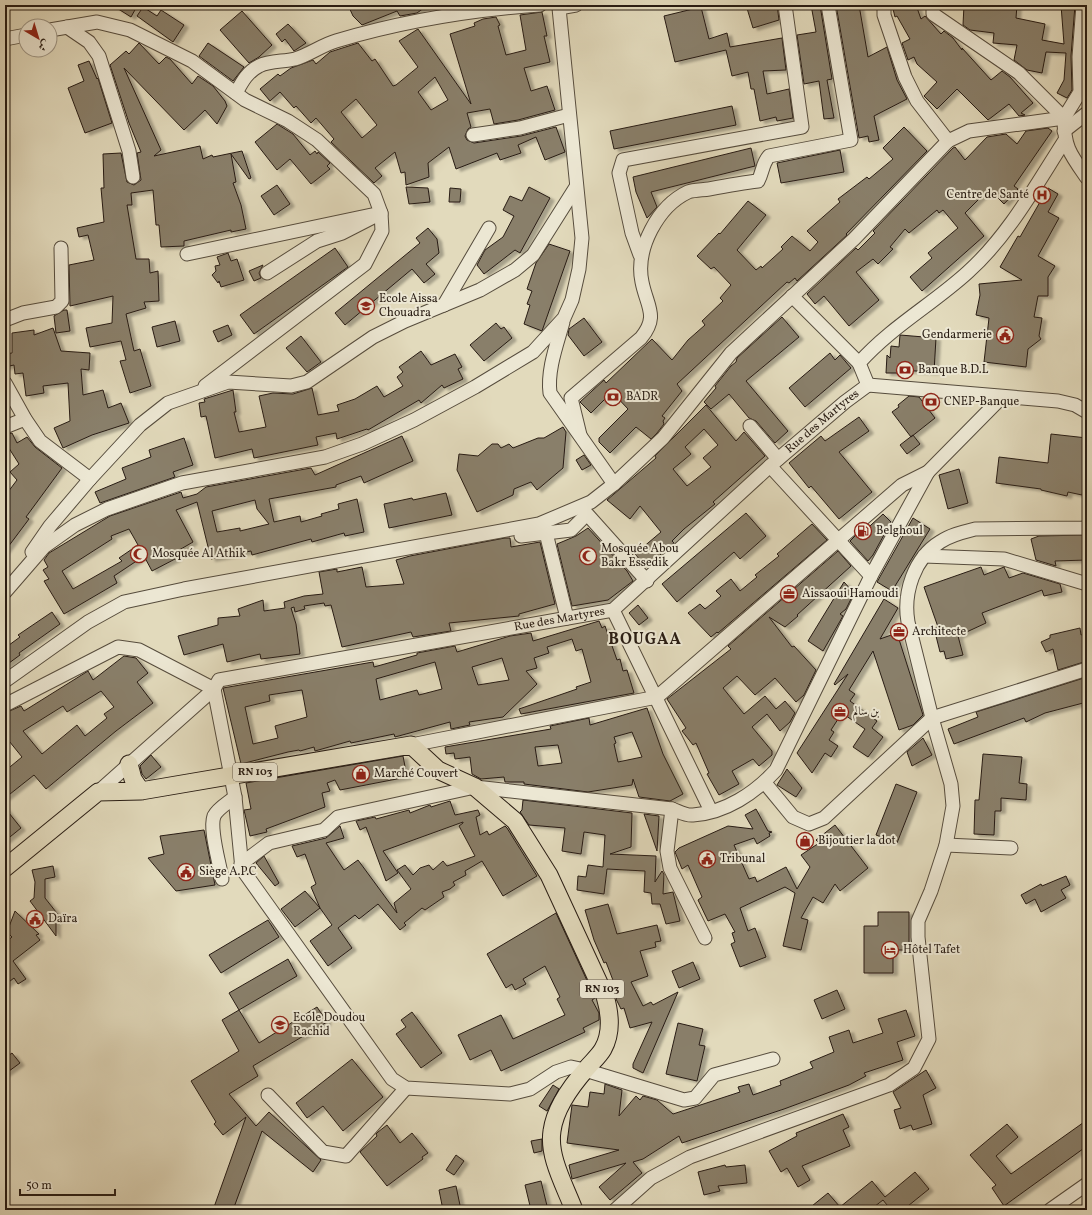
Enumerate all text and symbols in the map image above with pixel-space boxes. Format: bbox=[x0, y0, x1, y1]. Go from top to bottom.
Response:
north arrow bbox=[18, 18, 58, 58]
text: ش bbox=[34, 35, 52, 54]
hospital icon: Centre de Santé bbox=[1032, 185, 1052, 205]
place label: Centre de Santé bbox=[947, 187, 1029, 203]
place label: Ecole Aissa Chouadra bbox=[379, 291, 438, 321]
school or university icon: Ecole Aissa Chouadra bbox=[356, 296, 376, 316]
public building icon: Gendarmerie bbox=[995, 325, 1015, 345]
place label: Gendarmerie bbox=[922, 327, 992, 343]
bank icon: Banque B.D.L bbox=[895, 360, 915, 380]
place label: Banque B.D.L bbox=[918, 362, 989, 378]
street label: Rue des Martyres bbox=[782, 386, 863, 457]
bank icon: BADR bbox=[603, 387, 623, 407]
place label: BADR bbox=[626, 389, 659, 405]
bank icon: CNEP-Banque bbox=[921, 392, 941, 412]
place label: CNEP-Banque bbox=[944, 394, 1020, 410]
fuel station icon: Belghoul bbox=[853, 521, 873, 541]
place label: Belghoul bbox=[876, 523, 923, 539]
place label: Mosquée Abou Bakr Essedik bbox=[601, 541, 679, 571]
mosque icon: Mosquée Al Athik bbox=[129, 544, 149, 564]
place label: Mosquée Al Athik bbox=[152, 546, 246, 562]
mosque icon: Mosquée Abou Bakr Essedik bbox=[578, 546, 598, 566]
office icon: Aissaoui Hamoudi bbox=[779, 584, 799, 604]
place label: Aissaoui Hamoudi bbox=[802, 586, 899, 602]
street label: Rue des Martyres bbox=[513, 604, 606, 635]
office icon: Architecte bbox=[889, 622, 909, 642]
place label: Architecte bbox=[912, 624, 967, 640]
district label: BOUGAA bbox=[608, 629, 682, 651]
office icon: بن سالم bbox=[830, 702, 850, 722]
place label: بن سالم bbox=[853, 704, 880, 722]
road number: RN 103 bbox=[233, 763, 277, 781]
shop icon: Marché Couvert bbox=[351, 764, 371, 784]
place label: Marché Couvert bbox=[374, 766, 458, 782]
shop icon: Bijoutier la dot bbox=[795, 831, 815, 851]
place label: Bijoutier la dot bbox=[818, 833, 896, 849]
public building icon: Tribunal bbox=[697, 849, 717, 869]
place label: Tribunal bbox=[720, 851, 766, 867]
public building icon: Siège A.P.C bbox=[176, 862, 196, 882]
place label: Siège A.P.C bbox=[199, 864, 257, 880]
public building icon: Daïra bbox=[25, 909, 45, 929]
place label: Daïra bbox=[48, 911, 77, 927]
hotel icon: Hôtel Tafet bbox=[880, 940, 900, 960]
place label: Hôtel Tafet bbox=[903, 942, 960, 958]
road number: RN 103 bbox=[580, 980, 624, 998]
place label: Ecole Doudou Rachid bbox=[293, 1010, 366, 1040]
school or university icon: Ecole Doudou Rachid bbox=[270, 1015, 290, 1035]
scale bar bbox=[20, 1171, 115, 1197]
text: 50 m bbox=[26, 1178, 52, 1194]

